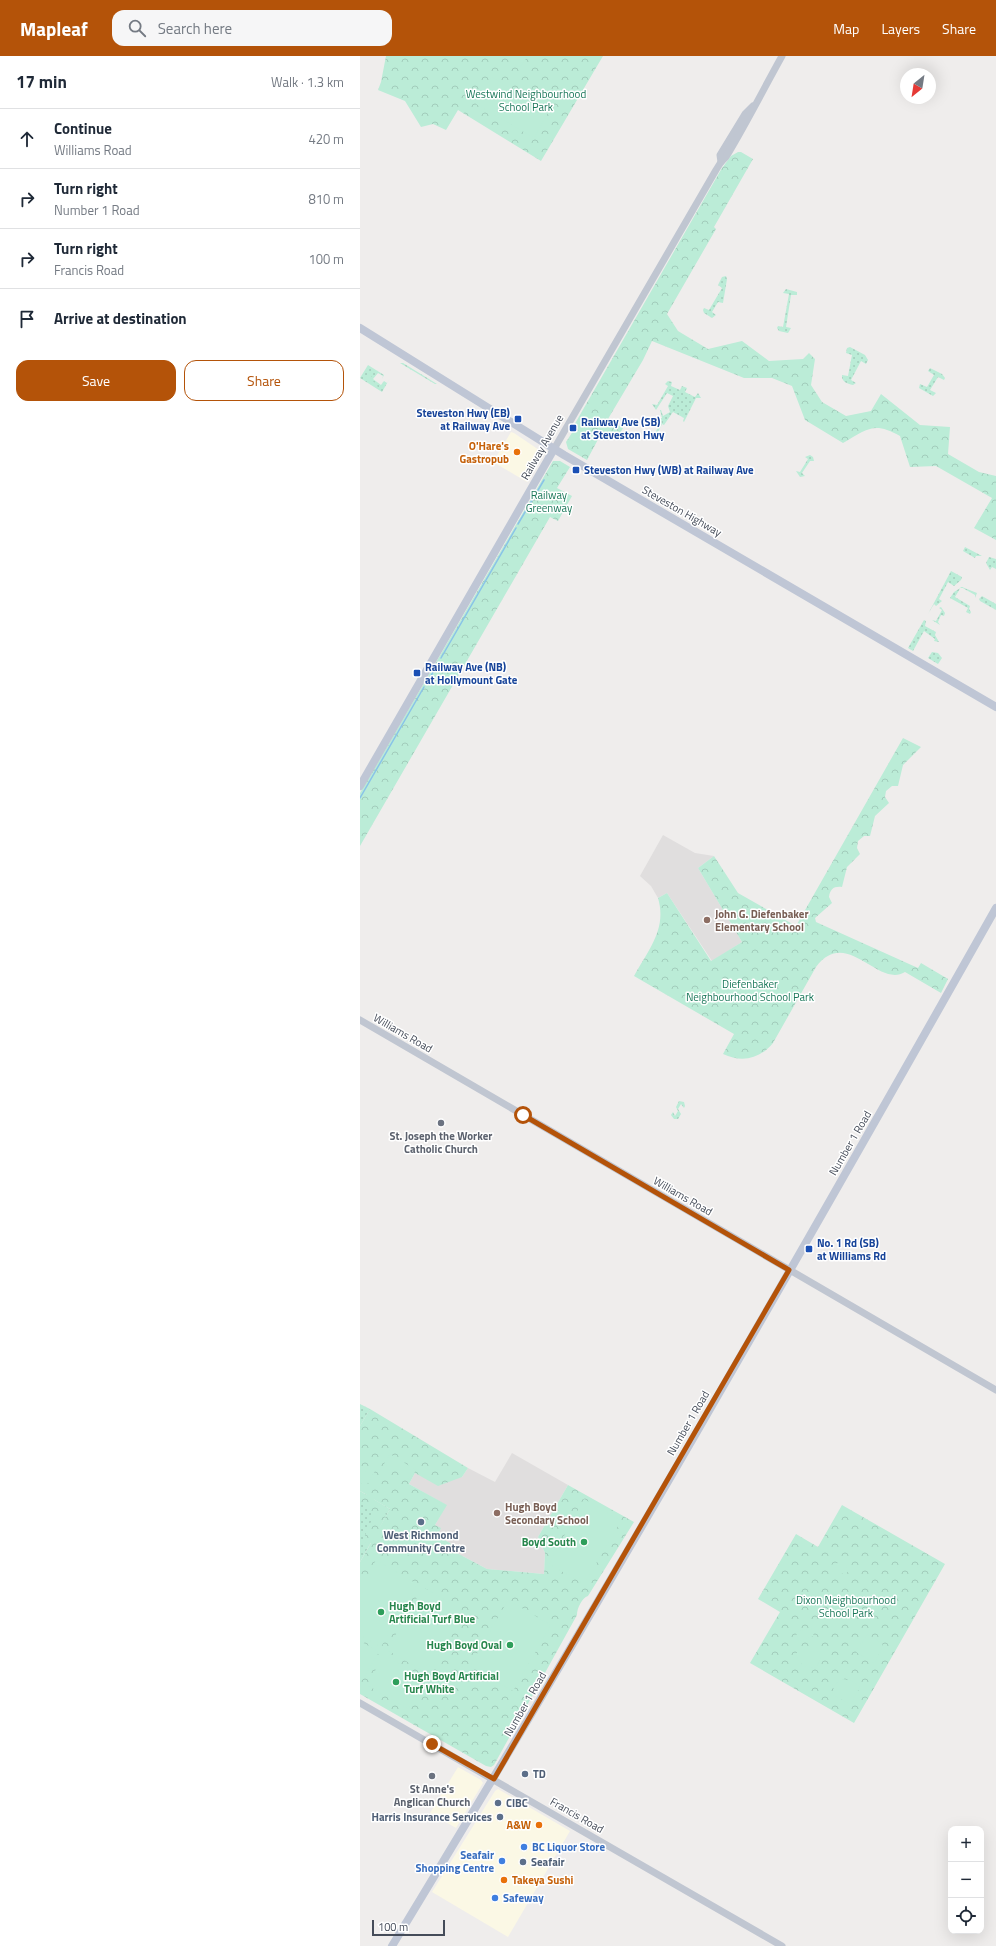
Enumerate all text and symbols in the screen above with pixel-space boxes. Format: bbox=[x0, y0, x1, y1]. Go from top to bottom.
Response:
search box bbox=[112, 10, 392, 46]
text: Mapleaf bbox=[20, 14, 88, 43]
icon: search bbox=[126, 17, 148, 39]
text: Search here bbox=[158, 17, 232, 40]
text: Map bbox=[833, 18, 859, 39]
text: Layers bbox=[881, 18, 920, 39]
text: Share bbox=[942, 18, 976, 39]
north arrow bbox=[900, 68, 936, 104]
text: 17 min bbox=[16, 69, 67, 95]
text: Walk · 1.3 km bbox=[271, 72, 344, 92]
park label: Westwind Neighbourhood School Park bbox=[466, 86, 586, 115]
text: Continue bbox=[54, 117, 112, 140]
icon: ahead bbox=[16, 128, 38, 150]
text: 420 m bbox=[308, 129, 344, 149]
text: Williams Road bbox=[54, 140, 132, 160]
text: Turn right bbox=[54, 177, 118, 200]
icon: right bbox=[16, 188, 38, 210]
text: 810 m bbox=[308, 189, 344, 209]
text: Number 1 Road bbox=[54, 200, 140, 220]
text: Turn right bbox=[54, 237, 118, 260]
icon: right bbox=[16, 248, 38, 270]
text: 100 m bbox=[308, 249, 344, 269]
text: Francis Road bbox=[54, 260, 124, 280]
text: Arrive at destination bbox=[54, 307, 187, 330]
icon: arrive bbox=[16, 308, 38, 330]
button: Save bbox=[16, 360, 176, 401]
button: Share bbox=[184, 360, 344, 401]
place label: Steveston Hwy (EB) at Railway Ave bbox=[417, 405, 510, 434]
street label: Railway Avenue bbox=[517, 411, 567, 483]
marker: Steveston Hwy (EB) at Railway Ave bbox=[513, 414, 523, 424]
place label: Railway Ave (SB) at Steveston Hwy bbox=[581, 414, 665, 443]
marker: Railway Ave (SB) at Steveston Hwy bbox=[568, 423, 578, 433]
place label: O'Hare's Gastropub bbox=[459, 438, 509, 467]
marker: O'Hare's Gastropub bbox=[512, 447, 522, 457]
place label: Steveston Hwy (WB) at Railway Ave bbox=[584, 462, 754, 478]
marker: Steveston Hwy (WB) at Railway Ave bbox=[571, 465, 581, 475]
street label: Steveston Highway bbox=[639, 482, 725, 541]
park label: Railway Greenway bbox=[526, 487, 573, 516]
place label: Railway Ave (NB) at Hollymount Gate bbox=[425, 659, 518, 688]
marker: Railway Ave (NB) at Hollymount Gate bbox=[412, 668, 422, 678]
place label: John G. Diefenbaker Elementary School bbox=[715, 906, 809, 935]
marker: John G. Diefenbaker Elementary School bbox=[702, 915, 712, 925]
park label: Diefenbaker Neighbourhood School Park bbox=[686, 976, 815, 1005]
street label: Williams Road bbox=[371, 1010, 436, 1056]
route start bbox=[514, 1106, 532, 1124]
street label: Number 1 Road bbox=[825, 1107, 875, 1178]
marker: St. Joseph the Worker Catholic Church bbox=[436, 1118, 446, 1128]
place label: St. Joseph the Worker Catholic Church bbox=[390, 1128, 492, 1157]
street label: Williams Road bbox=[651, 1173, 716, 1219]
place label: No. 1 Rd (SB) at Williams Rd bbox=[817, 1235, 886, 1264]
marker: No. 1 Rd (SB) at Williams Rd bbox=[804, 1244, 814, 1254]
street label: Number 1 Road bbox=[663, 1387, 713, 1458]
place label: Hugh Boyd Secondary School bbox=[505, 1499, 589, 1528]
marker: Hugh Boyd Secondary School bbox=[492, 1508, 502, 1518]
marker: West Richmond Community Centre bbox=[416, 1517, 426, 1527]
place label: West Richmond Community Centre bbox=[377, 1527, 466, 1556]
place label: Boyd South bbox=[522, 1534, 576, 1550]
marker: Boyd South bbox=[579, 1537, 589, 1547]
park label: Dixon Neighbourhood School Park bbox=[796, 1592, 896, 1621]
place label: Hugh Boyd Artificial Turf Blue bbox=[389, 1598, 476, 1627]
marker: Hugh Boyd Artificial Turf Blue bbox=[376, 1607, 386, 1617]
place label: Hugh Boyd Oval bbox=[427, 1637, 502, 1653]
marker: Hugh Boyd Oval bbox=[505, 1640, 515, 1650]
place label: Hugh Boyd Artificial Turf White bbox=[404, 1668, 499, 1697]
street label: Number 1 Road bbox=[500, 1668, 550, 1739]
marker: Hugh Boyd Artificial Turf White bbox=[391, 1677, 401, 1687]
route end bbox=[423, 1735, 441, 1753]
place label: TD bbox=[533, 1766, 546, 1782]
marker: TD bbox=[520, 1769, 530, 1779]
marker: St Anne's Anglican Church bbox=[427, 1771, 437, 1781]
place label: St Anne's Anglican Church bbox=[394, 1781, 470, 1810]
street label: Francis Road bbox=[547, 1793, 607, 1837]
place label: CIBC bbox=[506, 1795, 528, 1811]
marker: CIBC bbox=[493, 1798, 503, 1808]
place label: Harris Insurance Services bbox=[371, 1809, 492, 1825]
marker: Harris Insurance Services bbox=[495, 1812, 505, 1822]
place label: A&W bbox=[507, 1817, 532, 1833]
marker: A&W bbox=[534, 1820, 544, 1830]
map controls bbox=[948, 1826, 984, 1934]
button: + bbox=[948, 1826, 984, 1862]
place label: BC Liquor Store bbox=[532, 1839, 605, 1855]
marker: BC Liquor Store bbox=[519, 1842, 529, 1852]
place label: Seafair Shopping Centre bbox=[416, 1847, 494, 1876]
place label: Seafair bbox=[531, 1854, 565, 1870]
marker: Seafair Shopping Centre bbox=[497, 1856, 507, 1866]
marker: Seafair bbox=[518, 1857, 528, 1867]
button: − bbox=[948, 1862, 984, 1898]
place label: Takeya Sushi bbox=[512, 1872, 573, 1888]
marker: Takeya Sushi bbox=[499, 1875, 509, 1885]
place label: Safeway bbox=[503, 1890, 544, 1906]
marker: Safeway bbox=[490, 1893, 500, 1903]
button: locate bbox=[948, 1898, 984, 1934]
scale bar bbox=[372, 1918, 445, 1937]
text: 100 m bbox=[378, 1919, 408, 1935]

